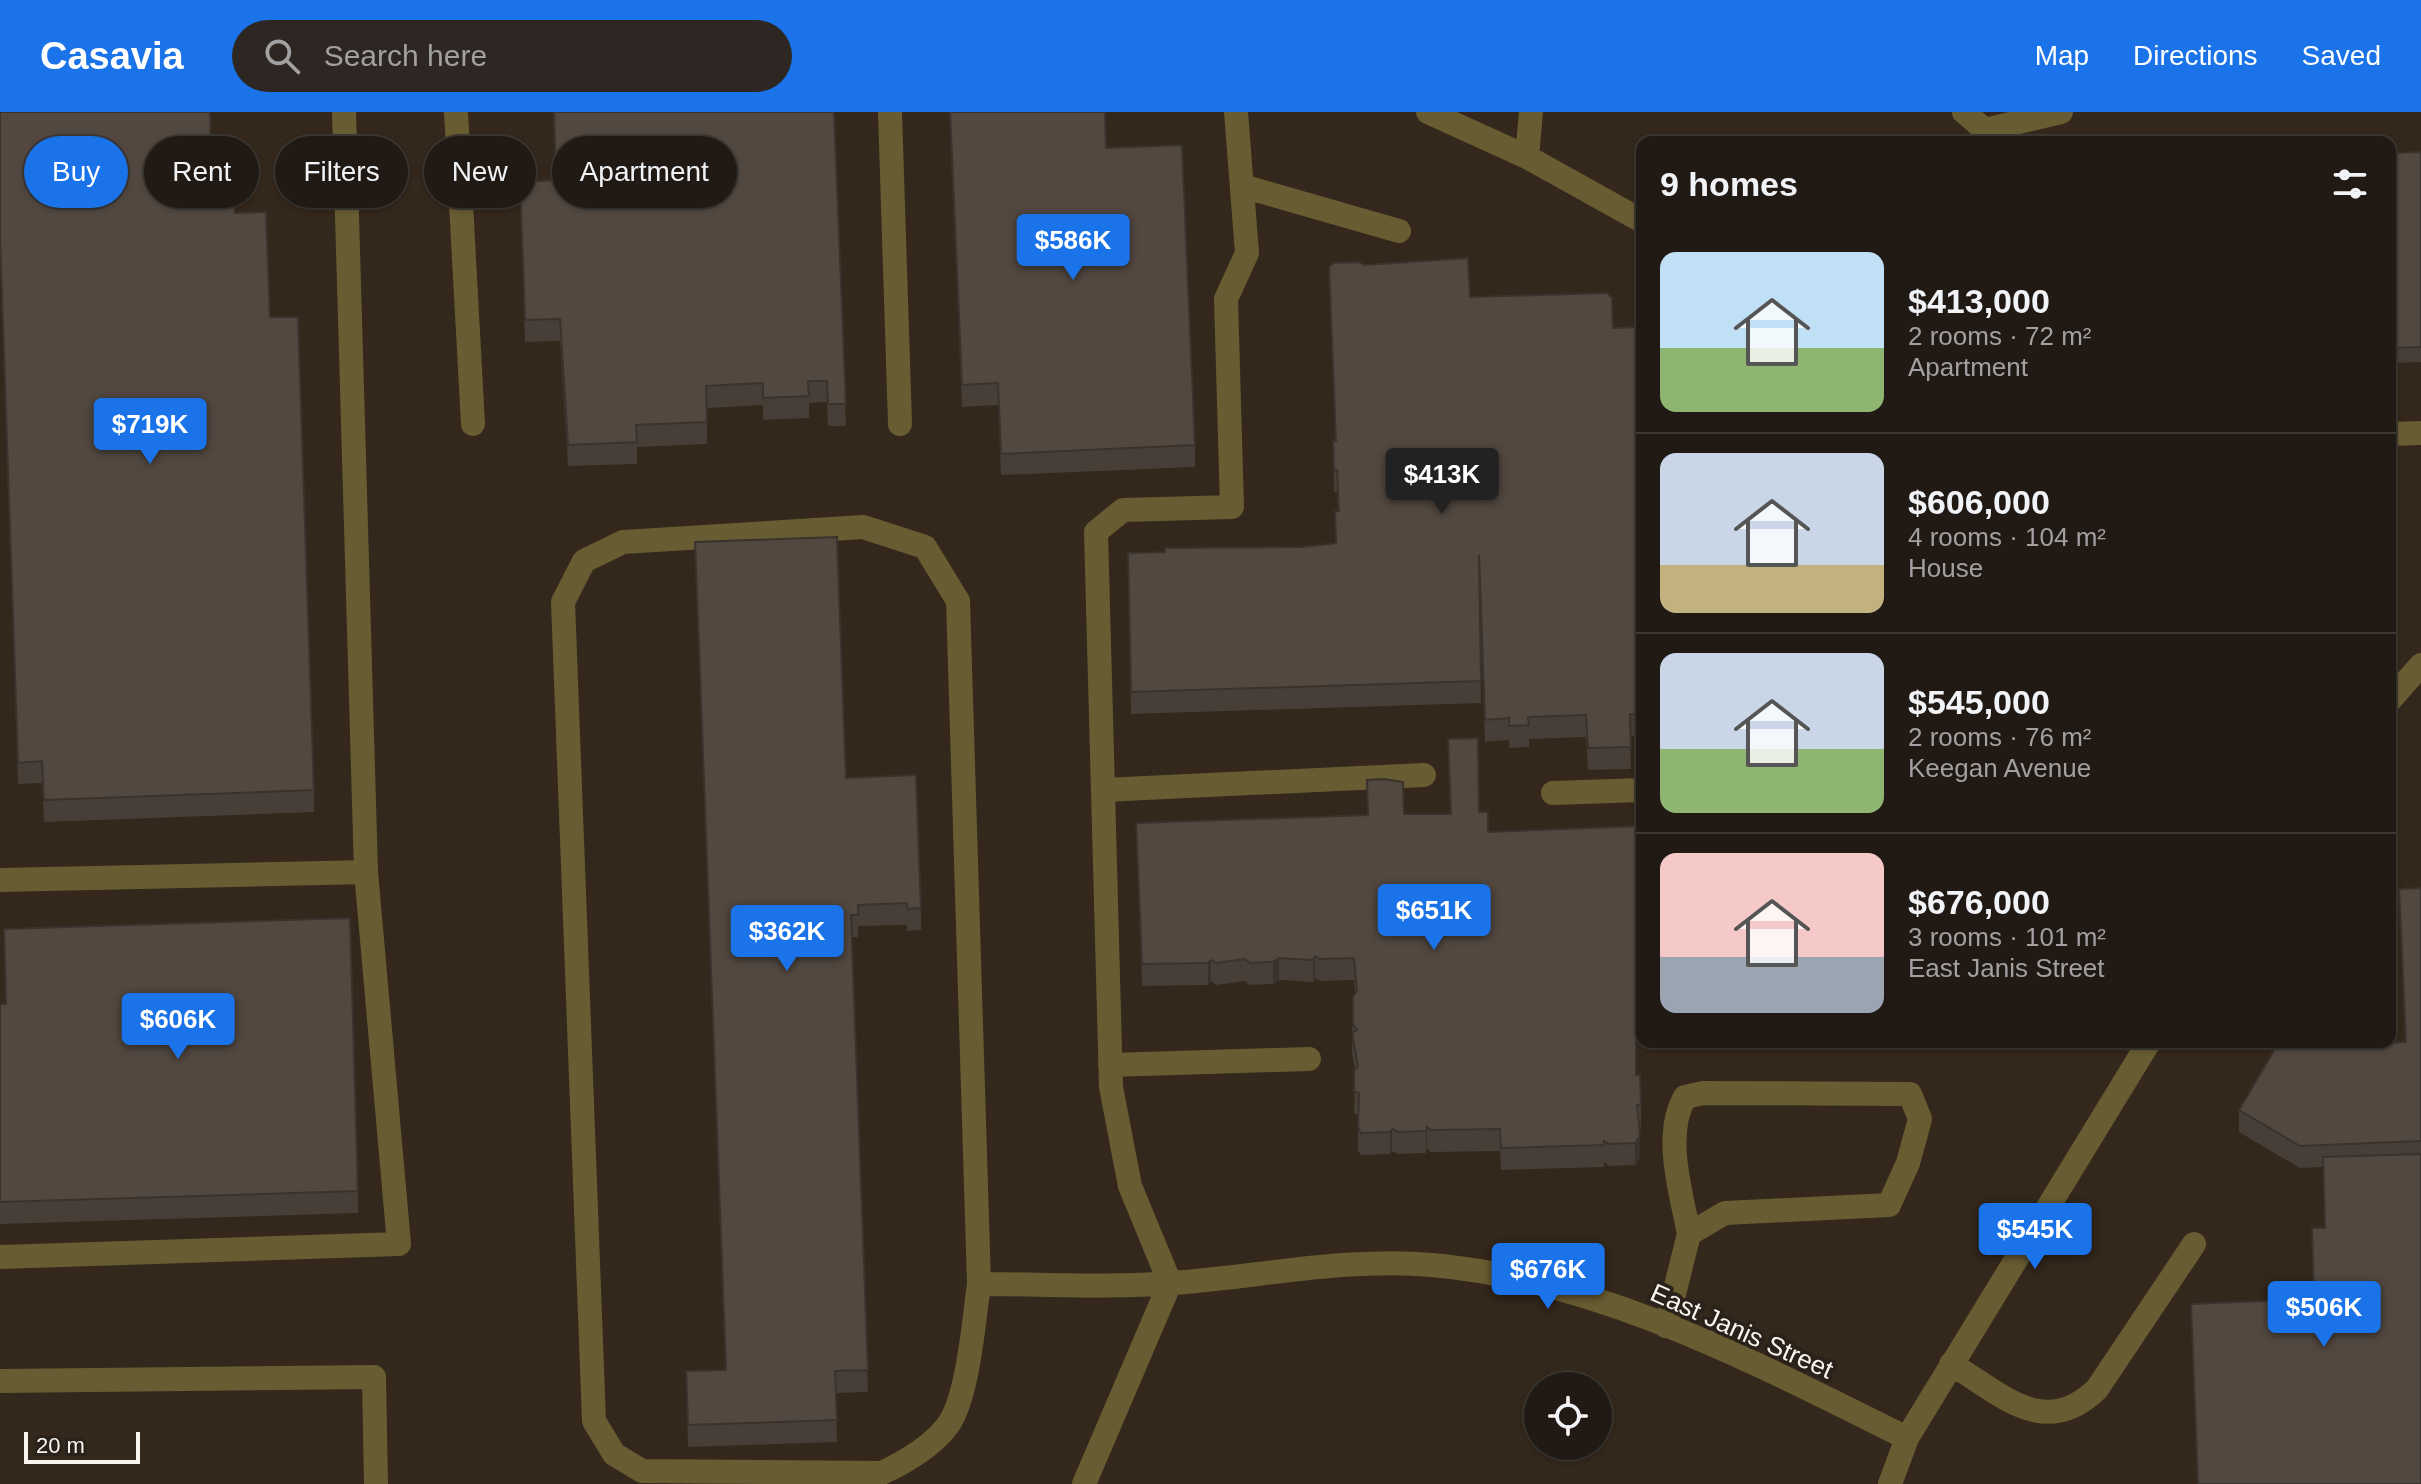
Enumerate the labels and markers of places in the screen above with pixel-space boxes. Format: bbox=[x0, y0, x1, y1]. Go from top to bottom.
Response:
pin: $586K bbox=[1017, 214, 1129, 282]
pin: $719K bbox=[94, 398, 206, 466]
pin: $413K bbox=[1386, 448, 1498, 516]
pin: $651K bbox=[1378, 884, 1490, 952]
pin: $362K bbox=[731, 905, 843, 973]
pin: $606K bbox=[122, 993, 234, 1061]
pin: $545K bbox=[1979, 1203, 2091, 1271]
pin: $676K bbox=[1492, 1243, 1604, 1311]
pin: $506K bbox=[2268, 1281, 2380, 1349]

